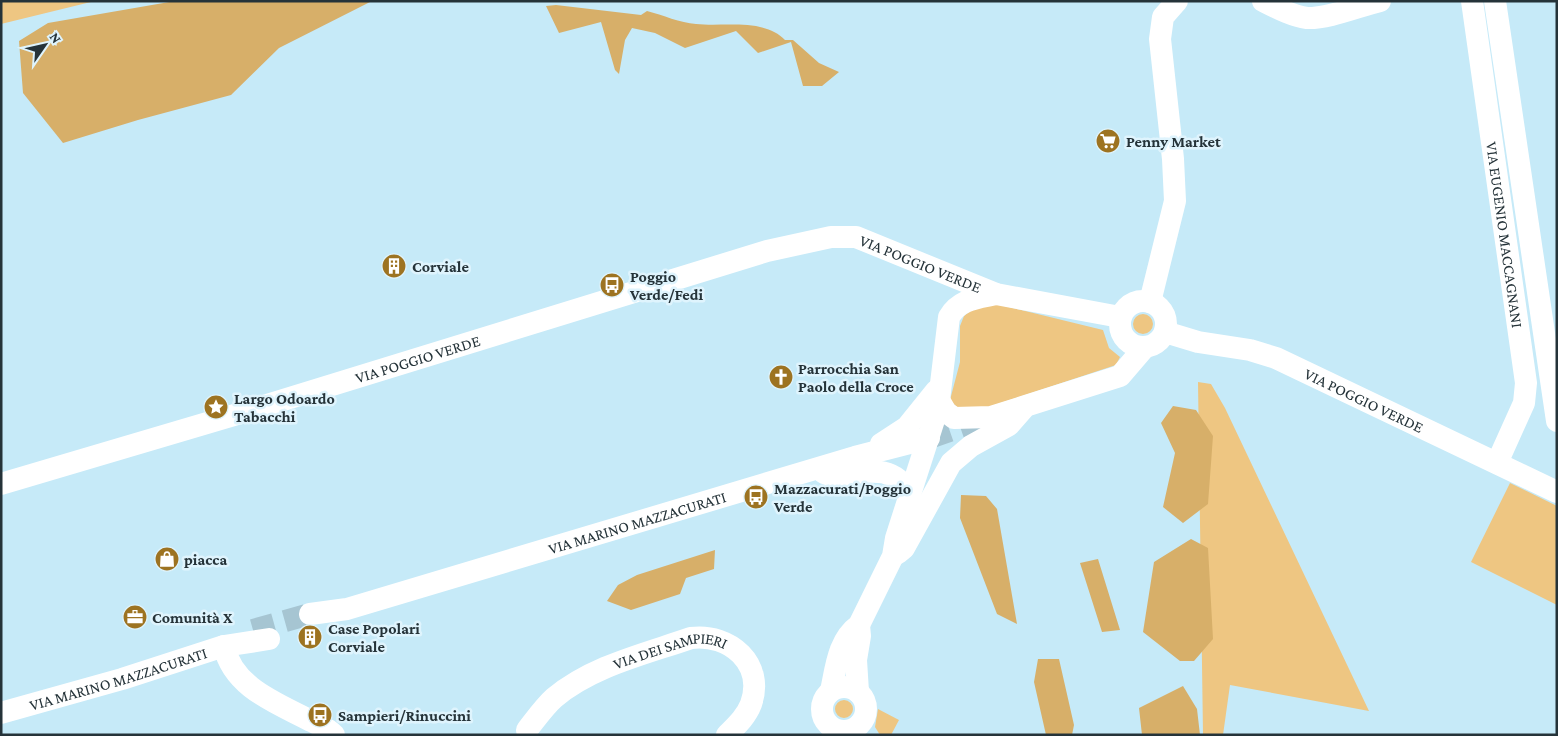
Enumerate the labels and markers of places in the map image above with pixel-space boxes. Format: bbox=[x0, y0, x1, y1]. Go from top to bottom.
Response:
supermarket icon: Penny Market bbox=[1095, 128, 1121, 154]
place label: Penny Market bbox=[1126, 133, 1221, 150]
building icon: Corviale bbox=[381, 253, 407, 279]
place label: Corviale bbox=[412, 258, 469, 275]
place label: Poggio Verde/Fedi bbox=[629, 268, 704, 303]
bus stop icon: Poggio Verde/Fedi bbox=[599, 272, 625, 298]
place label: Parrocchia San Paolo della Croce bbox=[798, 360, 914, 395]
church icon: Parrocchia San Paolo della Croce bbox=[768, 364, 794, 390]
place label: Largo Odoardo Tabacchi bbox=[234, 390, 335, 425]
place icon: Largo Odoardo Tabacchi bbox=[203, 394, 229, 420]
place label: Mazzacurati/Poggio Verde bbox=[773, 480, 911, 515]
bus stop icon: Mazzacurati/Poggio Verde bbox=[743, 484, 769, 510]
shop icon: piacca bbox=[154, 546, 180, 572]
place label: piacca bbox=[184, 551, 228, 568]
office icon: Comunità X bbox=[122, 604, 148, 630]
place label: Comunità X bbox=[152, 609, 233, 626]
place label: Case Popolari Corviale bbox=[328, 620, 420, 655]
building icon: Case Popolari Corviale bbox=[297, 624, 323, 650]
bus stop icon: Sampieri/Rinuccini bbox=[307, 702, 333, 728]
place label: Sampieri/Rinuccini bbox=[338, 707, 471, 724]

